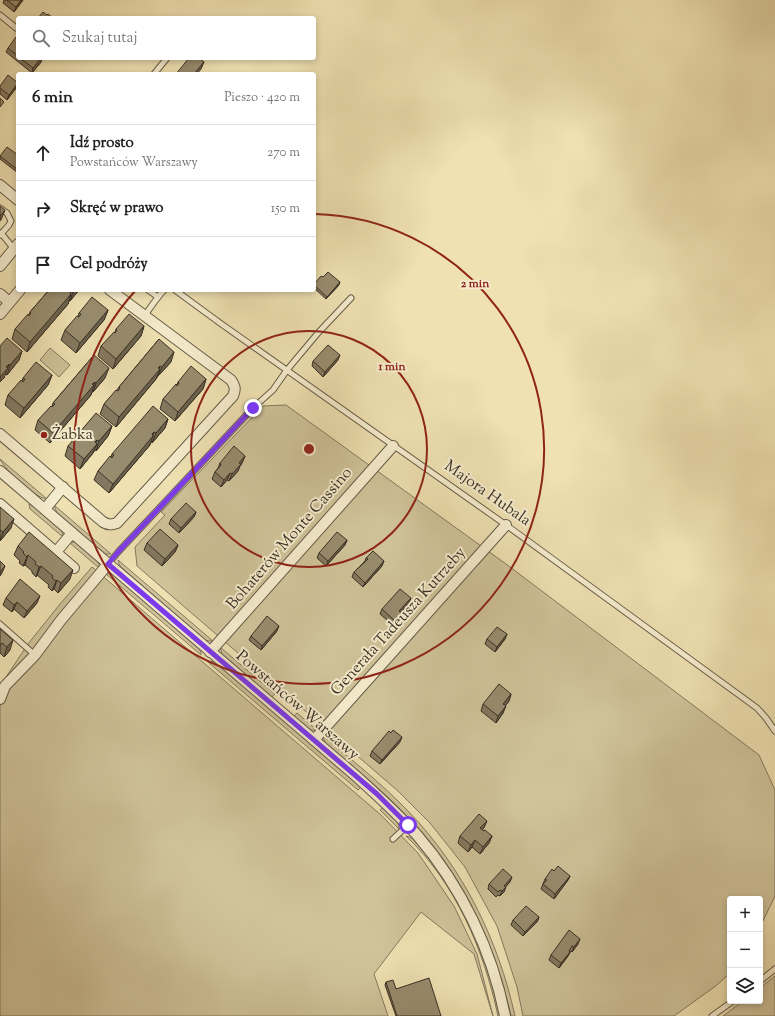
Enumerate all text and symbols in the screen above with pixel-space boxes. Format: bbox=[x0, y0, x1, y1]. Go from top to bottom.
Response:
search box bbox=[16, 16, 316, 60]
icon: search bbox=[30, 27, 52, 49]
text: Szukaj tutaj bbox=[62, 28, 137, 49]
text: 6 min bbox=[32, 86, 73, 110]
text: Pieszo · 420 m bbox=[224, 89, 300, 107]
text: Idź prosto bbox=[70, 133, 134, 154]
icon: ahead bbox=[32, 142, 54, 164]
text: 270 m bbox=[267, 144, 300, 162]
text: Powstańców Warszawy bbox=[70, 154, 198, 172]
icon: right bbox=[32, 198, 54, 220]
text: Skręć w prawo bbox=[70, 198, 164, 219]
text: 150 m bbox=[271, 200, 300, 218]
icon: arrive bbox=[32, 254, 54, 276]
text: Cel podróży bbox=[70, 254, 148, 275]
text: 2 min bbox=[461, 275, 490, 293]
text: 1 min bbox=[377, 358, 406, 376]
route end bbox=[244, 399, 262, 417]
place label: Żabka bbox=[52, 424, 94, 447]
marker: Żabka bbox=[39, 430, 49, 440]
centre of rings bbox=[302, 442, 316, 456]
street label: Majora Hubala bbox=[439, 455, 536, 533]
street label: Bohaterów Monte Cassino bbox=[222, 463, 359, 615]
street label: Generała Tadeusza Kutrzeby bbox=[326, 543, 472, 701]
street label: Powstańców Warszawy bbox=[230, 646, 364, 766]
route start bbox=[399, 816, 417, 834]
map controls bbox=[727, 896, 763, 1004]
button: + bbox=[727, 896, 763, 932]
button: − bbox=[727, 932, 763, 968]
button: layers bbox=[727, 968, 763, 1004]

